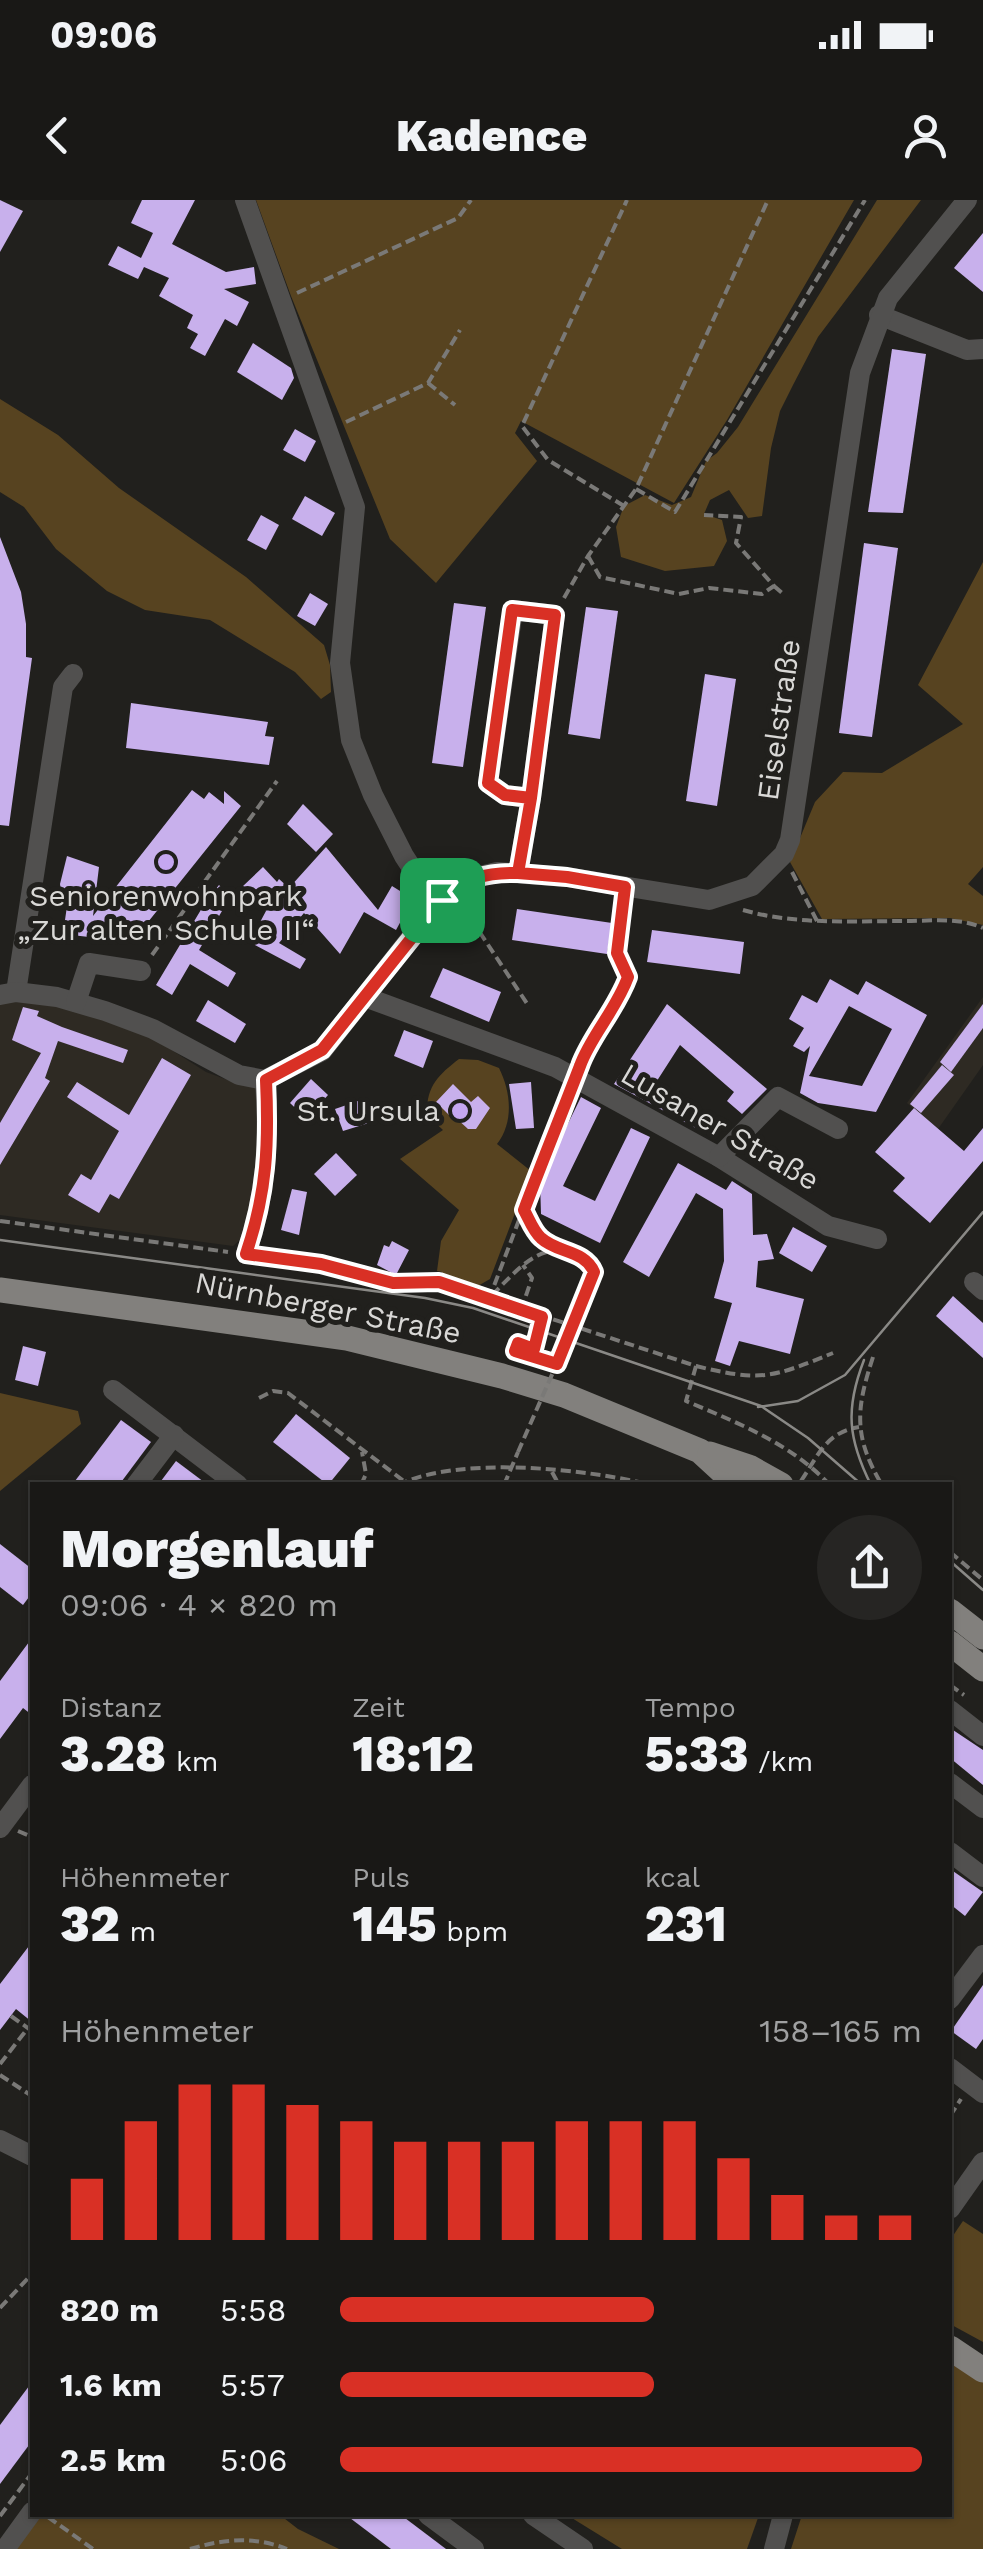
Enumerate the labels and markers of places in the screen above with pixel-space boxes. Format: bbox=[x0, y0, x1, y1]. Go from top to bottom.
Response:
marker: Seniorenwohnpark „Zur alten Schule II“ bbox=[155, 851, 177, 873]
pin bbox=[400, 858, 485, 943]
place label: Seniorenwohnpark „Zur alten Schule II“ bbox=[17, 878, 315, 947]
place label: St. Ursula bbox=[297, 1093, 440, 1128]
marker: St. Ursula bbox=[449, 1100, 471, 1122]

